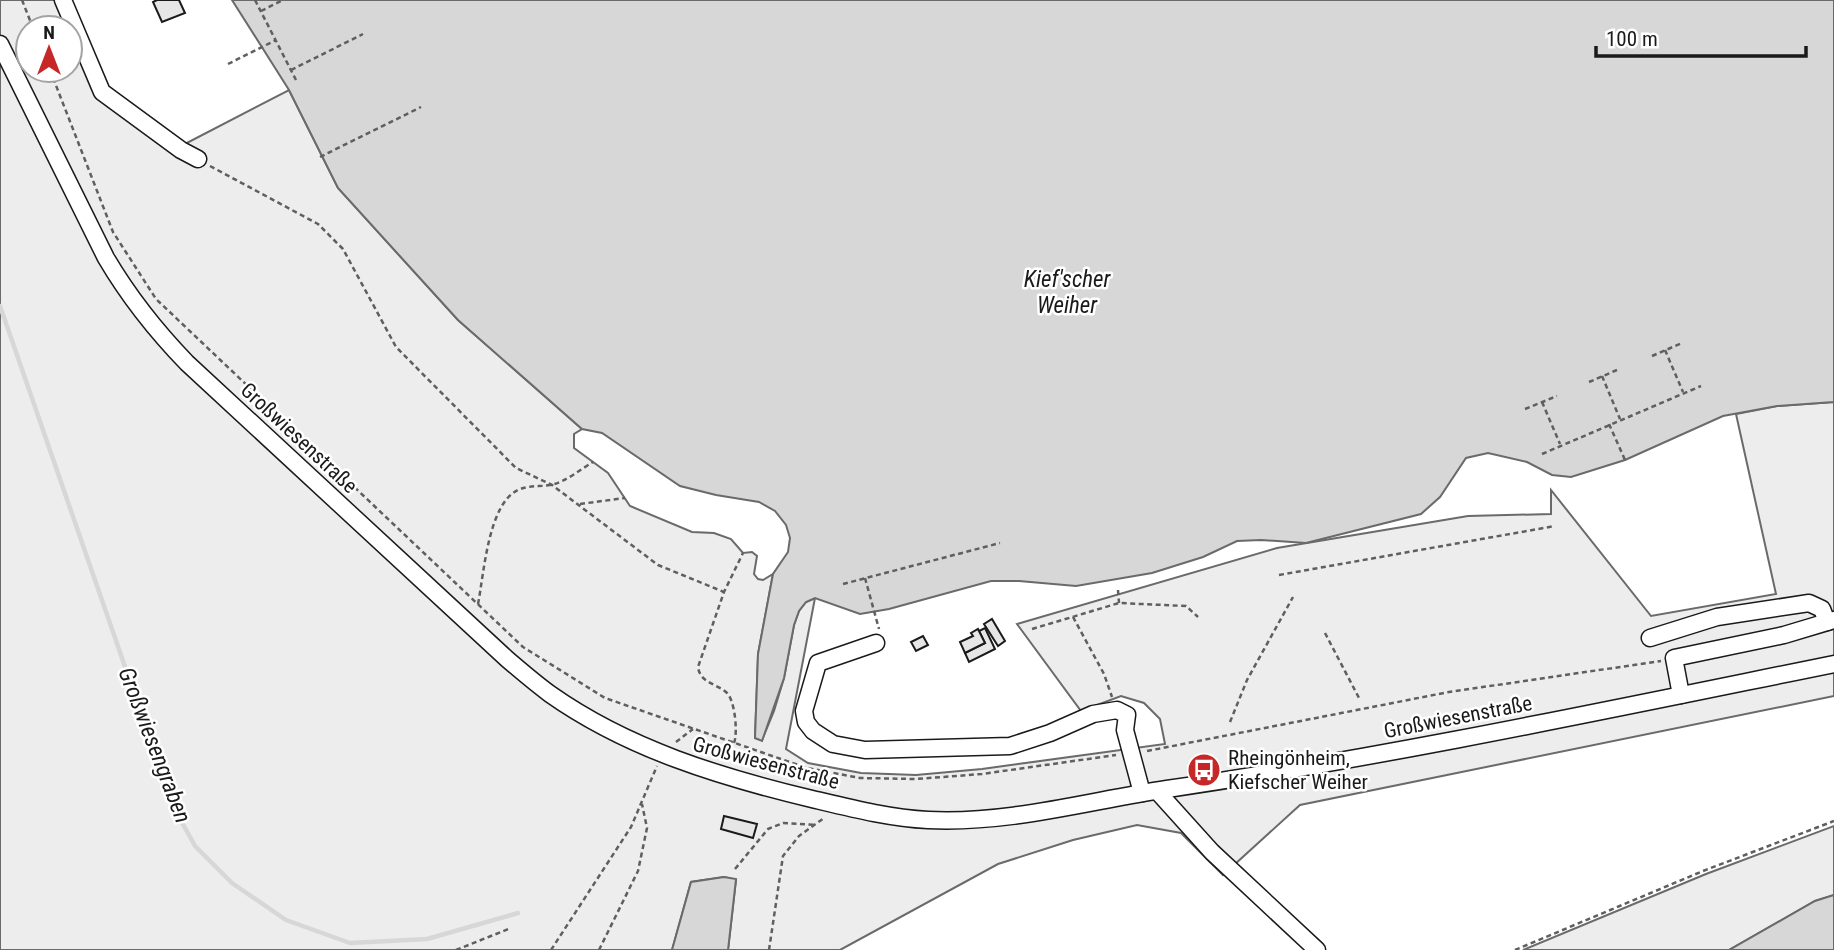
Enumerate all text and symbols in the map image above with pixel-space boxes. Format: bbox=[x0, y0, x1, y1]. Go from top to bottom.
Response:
north arrow bbox=[14, 14, 84, 84]
scale bar bbox=[1596, 14, 1806, 58]
text: N bbox=[43, 21, 55, 44]
text: 100 m bbox=[1606, 27, 1658, 51]
water label: Kief'scher Weiher bbox=[1024, 266, 1111, 319]
street label: Großwiesenstraße bbox=[236, 378, 362, 498]
water label: Großwiesengraben bbox=[112, 664, 197, 827]
street label: Großwiesenstraße bbox=[1382, 691, 1534, 743]
street label: Großwiesenstraße bbox=[690, 732, 842, 794]
place label: Rheingönheim, Kiefscher Weiher bbox=[1228, 746, 1368, 794]
bus stop icon: Rheingönheim, Kiefscher Weiher bbox=[1185, 751, 1223, 789]

